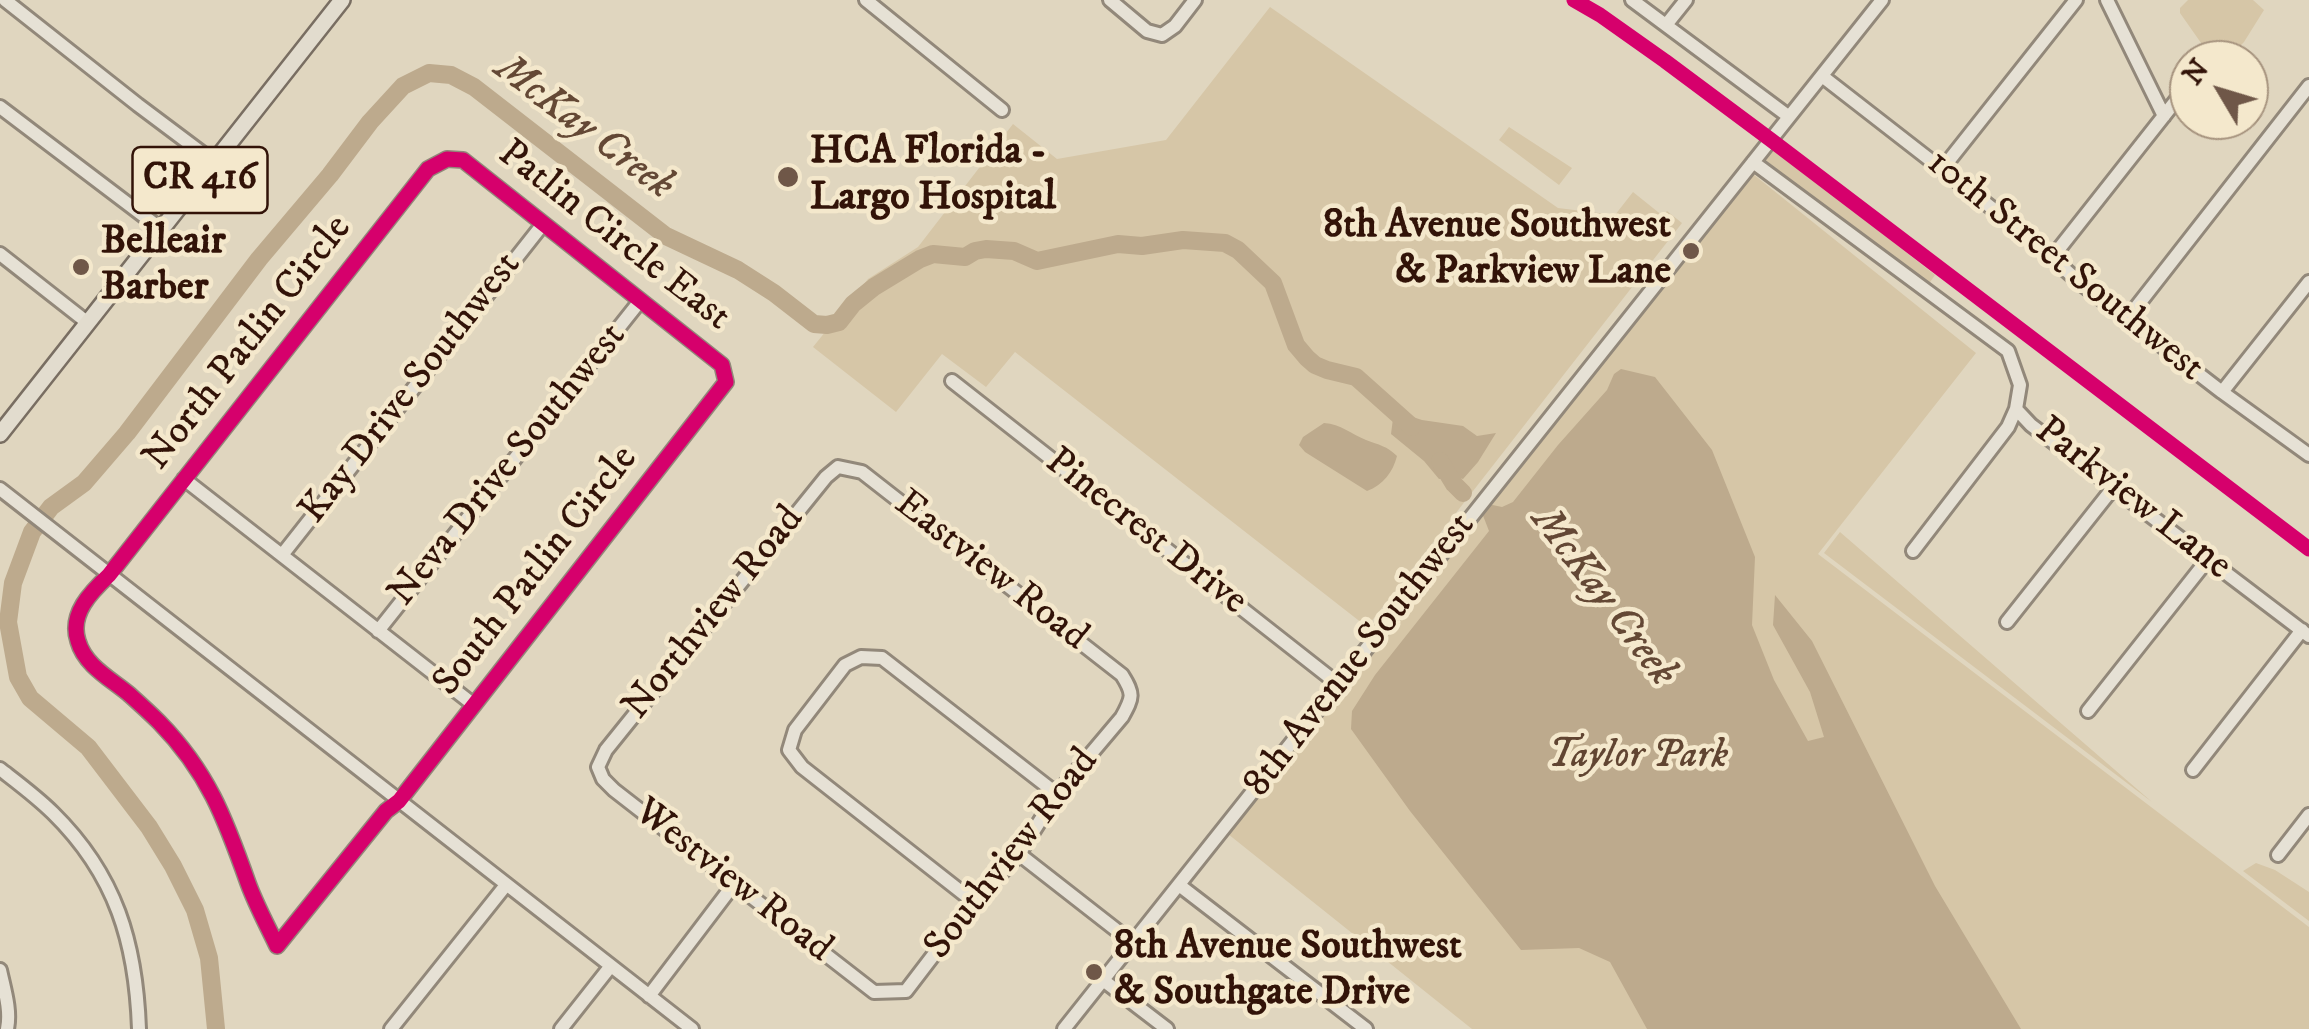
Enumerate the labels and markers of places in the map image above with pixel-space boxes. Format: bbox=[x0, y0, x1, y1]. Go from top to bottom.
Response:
place label: HCA Florida - Largo Hospital bbox=[810, 130, 1056, 224]
marker: HCA Florida - Largo Hospital bbox=[775, 164, 801, 190]
place label: 8th Avenue Southwest & Parkview Lane bbox=[1323, 204, 1671, 298]
place label: Belleair Barber bbox=[101, 220, 226, 314]
marker: 8th Avenue Southwest & Parkview Lane bbox=[1680, 240, 1702, 262]
marker: Belleair Barber bbox=[70, 256, 92, 278]
place label: 8th Avenue Southwest & Southgate Drive bbox=[1114, 925, 1462, 1019]
marker: 8th Avenue Southwest & Southgate Drive bbox=[1083, 961, 1105, 983]

